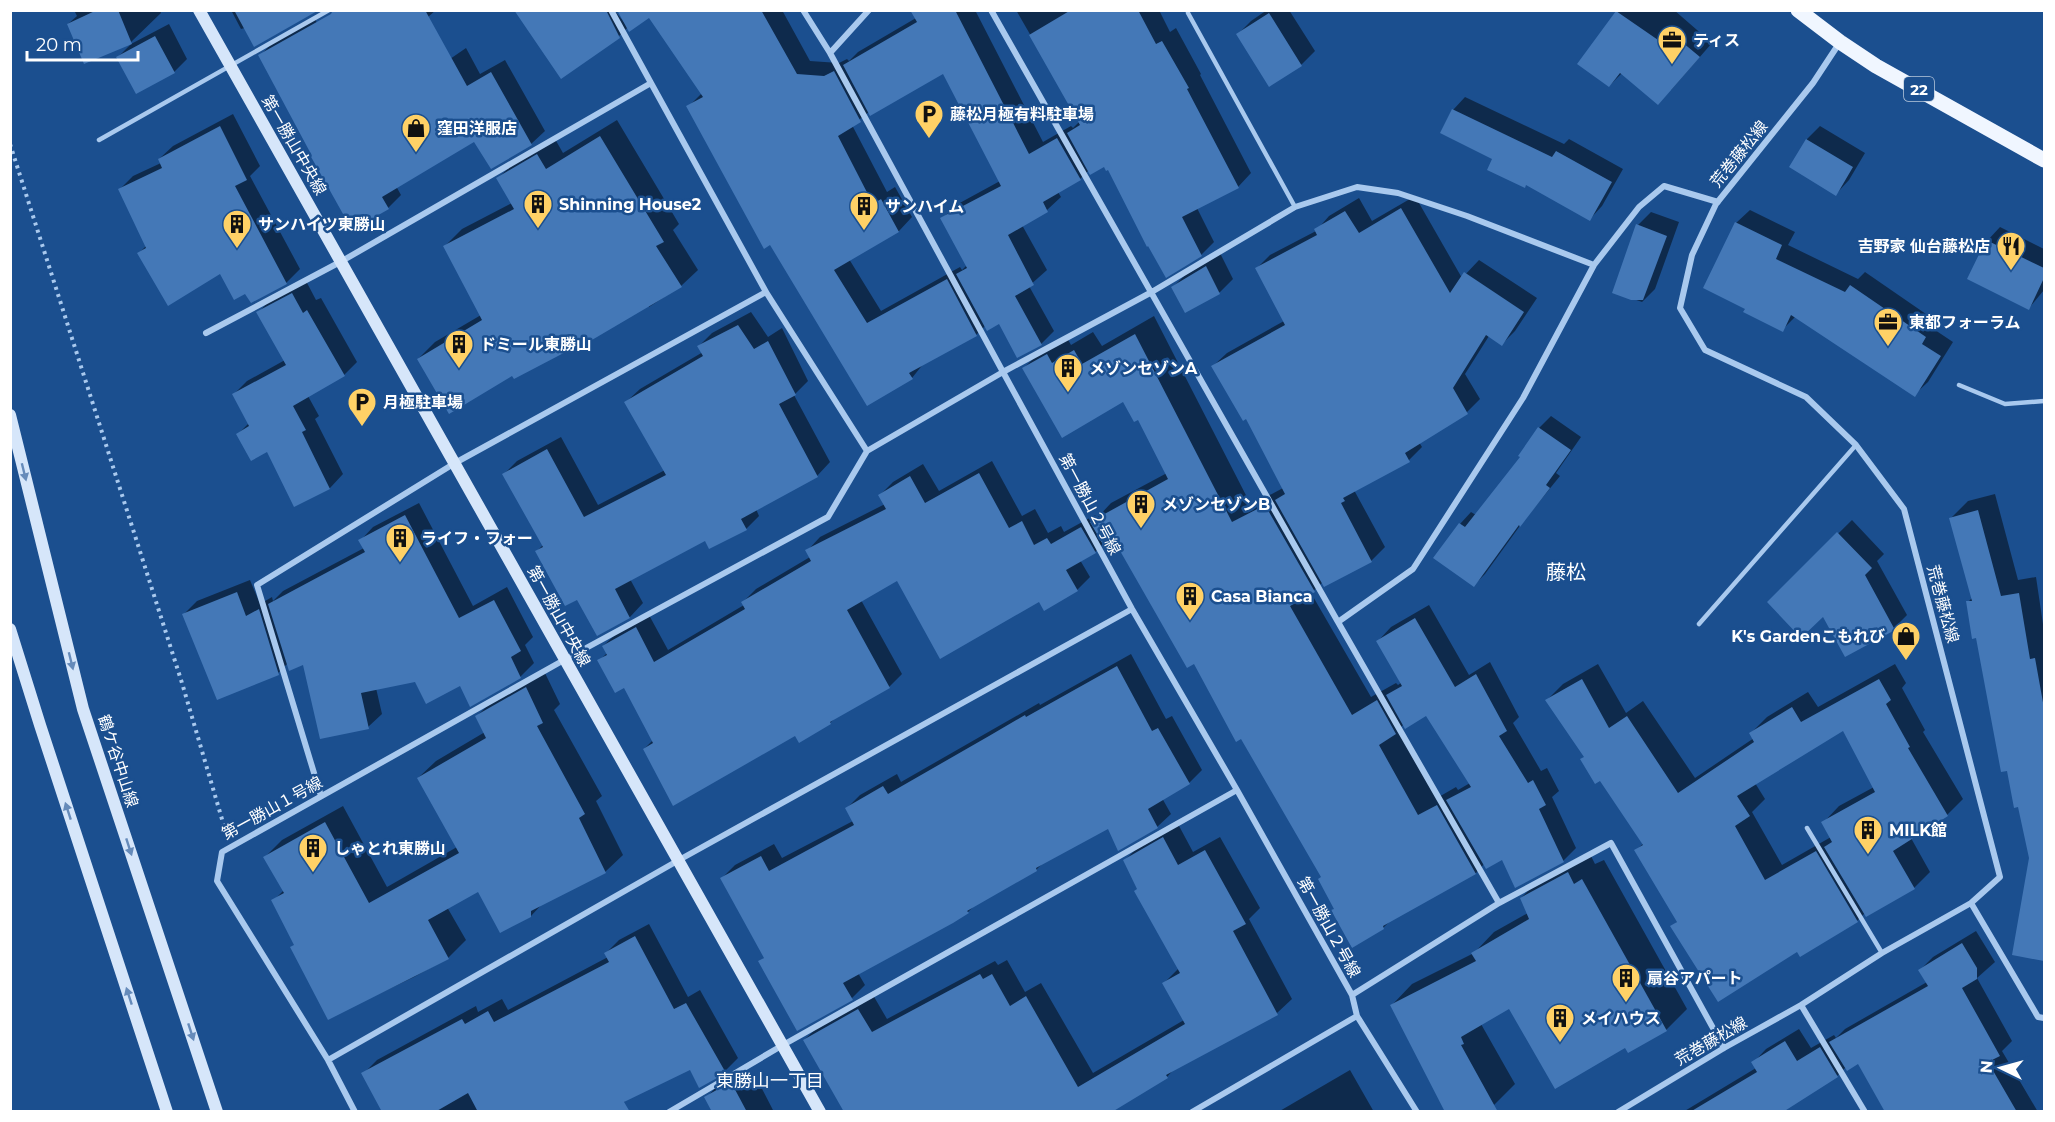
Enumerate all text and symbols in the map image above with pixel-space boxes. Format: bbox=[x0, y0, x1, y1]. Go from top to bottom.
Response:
scale bar bbox=[27, 24, 138, 62]
office icon: ティス bbox=[1656, 24, 1688, 66]
place label: ティス bbox=[1693, 31, 1740, 50]
text: 20 m bbox=[36, 34, 82, 56]
road number: 22 bbox=[1904, 77, 1934, 101]
street label: 第一勝山中央線 bbox=[258, 92, 330, 198]
parking icon: 藤松月極有料駐車場 bbox=[913, 98, 945, 140]
place label: 藤松月極有料駐車場 bbox=[950, 105, 1094, 124]
shop icon: 窪田洋服店 bbox=[400, 112, 432, 154]
street label: 荒巻藤松線 bbox=[1706, 117, 1772, 191]
place label: 窪田洋服店 bbox=[437, 119, 517, 138]
building icon: Shinning House2 bbox=[522, 188, 554, 230]
building icon: サンハイム bbox=[848, 190, 880, 232]
place label: Shinning House2 bbox=[559, 195, 701, 214]
place label: サンハイム bbox=[885, 197, 964, 216]
building icon: サンハイツ東勝山 bbox=[221, 208, 253, 250]
place label: サンハイツ東勝山 bbox=[258, 215, 386, 234]
restaurant icon: 吉野家 仙台藤松店 bbox=[1995, 230, 2027, 272]
place label: 吉野家 仙台藤松店 bbox=[1857, 237, 1990, 256]
office icon: 東都フォーラム bbox=[1872, 306, 1904, 348]
place label: 東都フォーラム bbox=[1909, 313, 2021, 332]
building icon: ドミール東勝山 bbox=[443, 328, 475, 370]
place label: ドミール東勝山 bbox=[480, 335, 592, 354]
building icon: メゾンセゾンA bbox=[1052, 352, 1084, 394]
place label: メゾンセゾンA bbox=[1089, 359, 1198, 378]
parking icon: 月極駐車場 bbox=[346, 386, 378, 428]
place label: 月極駐車場 bbox=[383, 393, 463, 412]
street label: 第一勝山２号線 bbox=[1055, 450, 1125, 558]
one-way arrow bbox=[20, 462, 30, 481]
building icon: メゾンセゾンB bbox=[1125, 488, 1157, 530]
place label: メゾンセゾンB bbox=[1162, 495, 1270, 514]
building icon: ライフ・フォー bbox=[384, 522, 416, 564]
place label: ライフ・フォー bbox=[421, 529, 533, 548]
district label: 藤松 bbox=[1546, 560, 1586, 584]
street label: 第一勝山中央線 bbox=[524, 562, 594, 670]
street label: 荒巻藤松線 bbox=[1923, 563, 1963, 645]
building icon: Casa Bianca bbox=[1174, 580, 1206, 622]
place label: Casa Bianca bbox=[1211, 587, 1313, 606]
shop icon: K's Gardenこもれび bbox=[1890, 620, 1922, 662]
place label: K's Gardenこもれび bbox=[1731, 627, 1885, 646]
one-way arrow bbox=[66, 652, 76, 670]
street label: 鶴ケ谷中山線 bbox=[94, 712, 142, 810]
street label: 第一勝山１号線 bbox=[218, 773, 326, 843]
one-way arrow bbox=[63, 802, 72, 820]
building icon: MILK館 bbox=[1852, 814, 1884, 856]
place label: MILK館 bbox=[1889, 821, 1947, 840]
building icon: しゃとれ東勝山 bbox=[297, 832, 329, 874]
one-way arrow bbox=[125, 838, 134, 856]
place label: しゃとれ東勝山 bbox=[334, 839, 446, 858]
street label: 第一勝山２号線 bbox=[1294, 873, 1364, 981]
building icon: 扇谷アパート bbox=[1610, 962, 1642, 1004]
place label: 扇谷アパート bbox=[1647, 969, 1743, 988]
one-way arrow bbox=[123, 987, 133, 1005]
building icon: メイハウス bbox=[1544, 1002, 1576, 1044]
place label: メイハウス bbox=[1581, 1009, 1661, 1028]
street label: 荒巻藤松線 bbox=[1672, 1013, 1750, 1069]
one-way arrow bbox=[186, 1023, 196, 1041]
north arrow bbox=[1971, 1038, 2031, 1098]
text: N bbox=[1977, 1059, 1997, 1074]
district label: 東勝山一丁目 bbox=[716, 1070, 824, 1092]

